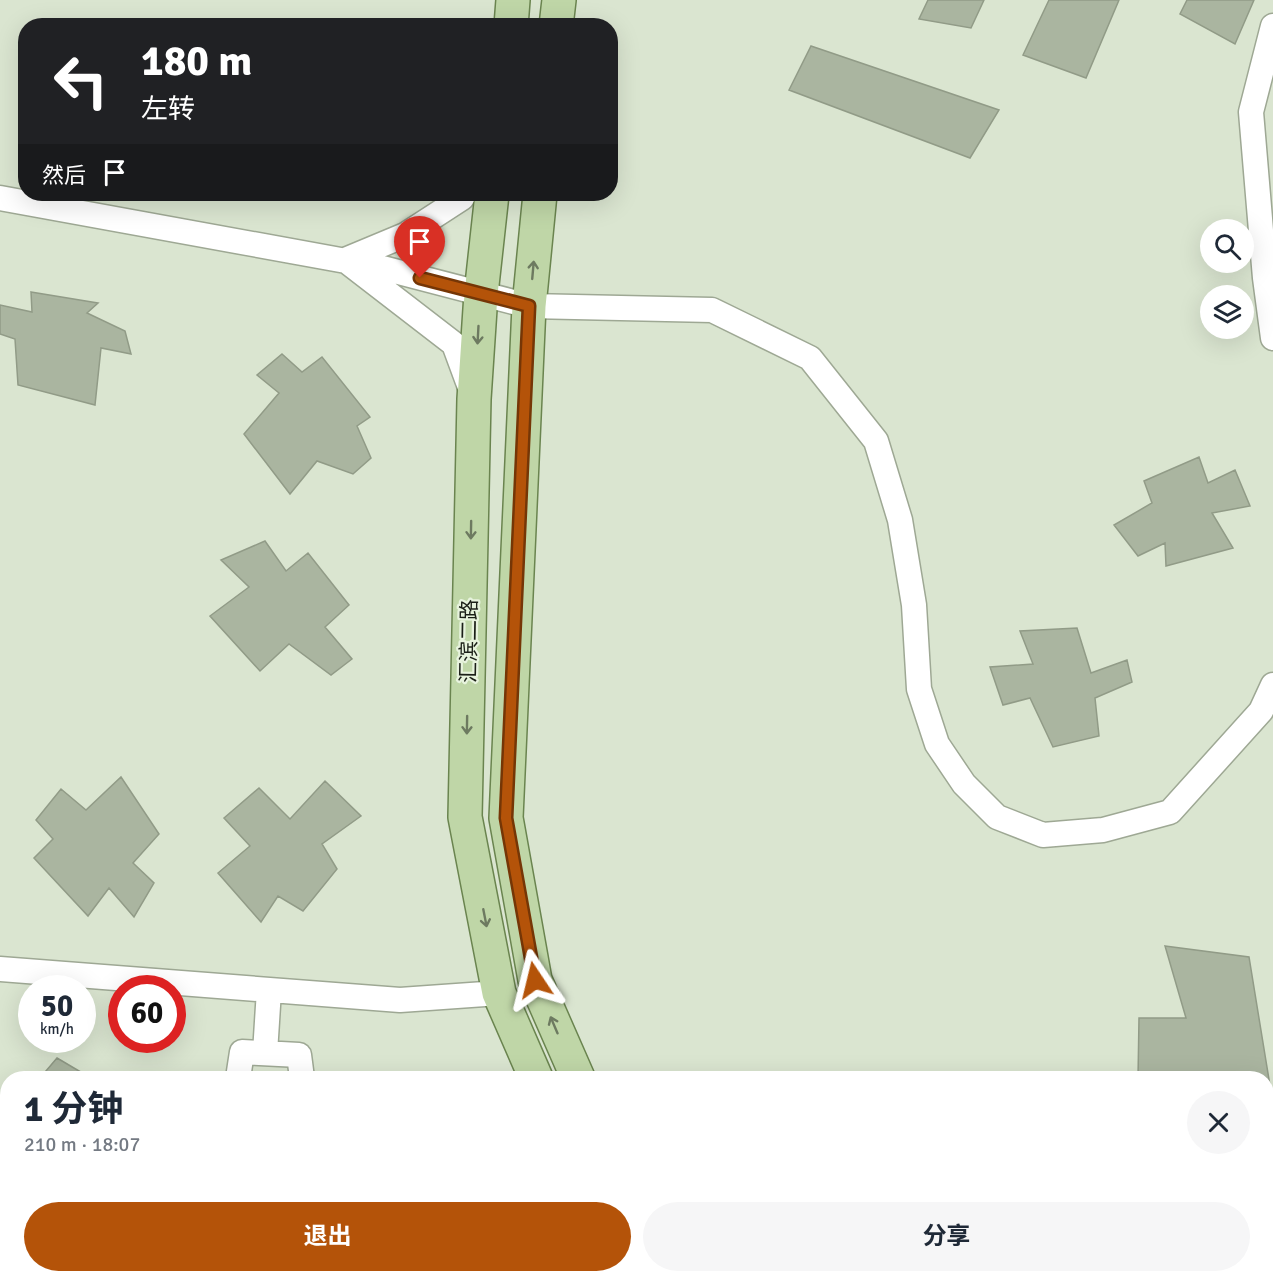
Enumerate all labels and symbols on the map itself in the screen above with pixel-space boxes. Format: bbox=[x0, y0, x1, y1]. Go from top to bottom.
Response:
pin bbox=[394, 216, 445, 278]
one-way arrow bbox=[528, 260, 539, 280]
one-way arrow bbox=[472, 325, 483, 345]
one-way arrow bbox=[466, 520, 477, 540]
street label: 汇滨二路 bbox=[455, 599, 483, 683]
one-way arrow bbox=[461, 715, 473, 735]
one-way arrow bbox=[480, 908, 491, 927]
position arrow bbox=[503, 948, 567, 1012]
speed limit sign: 60 bbox=[108, 975, 186, 1053]
one-way arrow bbox=[548, 1016, 560, 1034]

